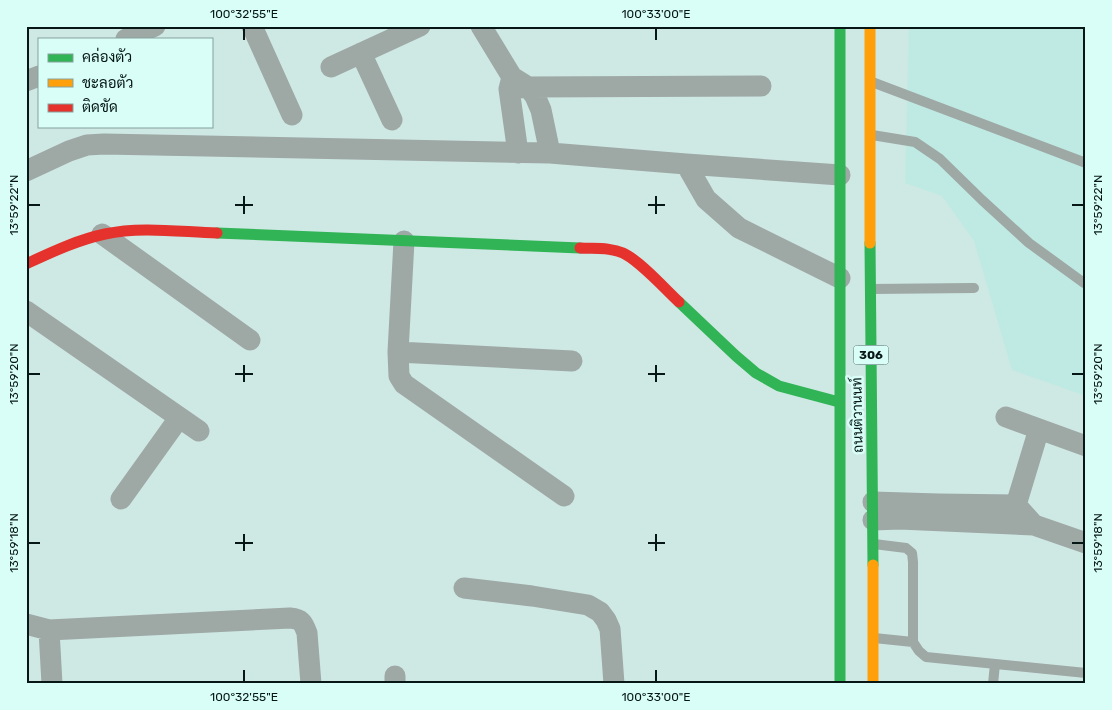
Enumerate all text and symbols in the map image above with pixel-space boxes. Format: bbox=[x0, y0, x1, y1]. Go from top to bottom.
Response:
text: 100°32'55"E bbox=[210, 7, 278, 21]
text: 100°33'00"E bbox=[621, 7, 691, 21]
legend bbox=[38, 38, 212, 128]
text: คล่องตัว bbox=[82, 47, 132, 66]
text: ชะลอตัว bbox=[82, 74, 133, 92]
text: ติดขัด bbox=[82, 98, 118, 116]
text: 13°59'22"N bbox=[7, 175, 21, 235]
text: 13°59'22"N bbox=[1091, 175, 1105, 235]
text: 13°59'20"N bbox=[7, 343, 21, 405]
text: 13°59'20"N bbox=[1091, 343, 1105, 405]
road number: 306 bbox=[854, 346, 888, 364]
street label: ถนนติวานนท์ bbox=[847, 377, 867, 453]
text: 13°59'18"N bbox=[7, 513, 21, 573]
text: 13°59'18"N bbox=[1091, 513, 1105, 573]
text: 100°32'55"E bbox=[210, 690, 278, 704]
text: 100°33'00"E bbox=[621, 690, 691, 704]

